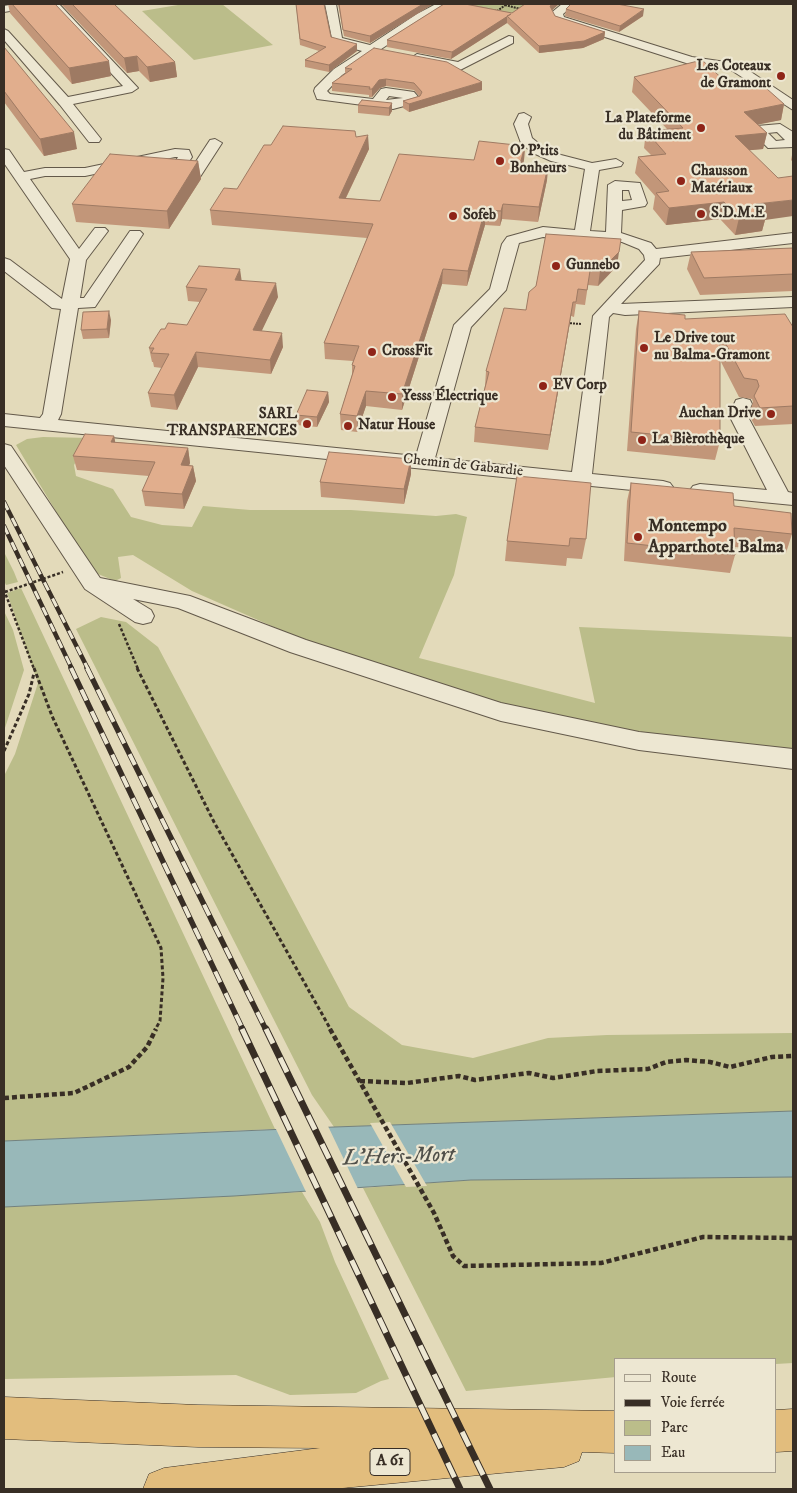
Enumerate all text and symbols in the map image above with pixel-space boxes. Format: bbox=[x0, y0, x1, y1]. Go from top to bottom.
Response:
place label: Les Coteaux de Gramont bbox=[696, 58, 771, 93]
marker: Les Coteaux de Gramont bbox=[775, 70, 787, 82]
place label: La Plateforme du Bâtiment bbox=[605, 110, 691, 145]
marker: La Plateforme du Bâtiment bbox=[695, 122, 707, 134]
place label: O' P'tits Bonheurs bbox=[510, 143, 566, 178]
marker: O' P'tits Bonheurs bbox=[494, 155, 506, 167]
place label: Chausson Matériaux bbox=[691, 163, 753, 198]
marker: Chausson Matériaux bbox=[675, 175, 687, 187]
place label: S.D.M.E bbox=[711, 205, 765, 223]
place label: Sofeb bbox=[463, 207, 496, 225]
marker: S.D.M.E bbox=[695, 208, 707, 220]
marker: Sofeb bbox=[447, 210, 459, 222]
place label: Gunnebo bbox=[566, 257, 620, 275]
marker: Gunnebo bbox=[550, 260, 562, 272]
place label: Le Drive tout nu Balma-Gramont bbox=[654, 330, 770, 365]
marker: Le Drive tout nu Balma-Gramont bbox=[638, 342, 650, 354]
place label: CrossFit bbox=[382, 343, 433, 361]
marker: CrossFit bbox=[366, 346, 378, 358]
place label: EV Corp bbox=[553, 377, 607, 395]
marker: EV Corp bbox=[537, 380, 549, 392]
place label: Yesss Électrique bbox=[402, 388, 498, 406]
marker: Yesss Électrique bbox=[386, 391, 398, 403]
place label: Auchan Drive bbox=[679, 405, 761, 423]
place label: SARL TRANSPARENCES bbox=[167, 406, 297, 441]
marker: Auchan Drive bbox=[765, 408, 777, 420]
place label: Natur House bbox=[358, 417, 435, 435]
marker: SARL TRANSPARENCES bbox=[301, 418, 313, 430]
marker: Natur House bbox=[342, 420, 354, 432]
place label: La Bièrothèque bbox=[652, 431, 744, 449]
marker: La Bièrothèque bbox=[636, 434, 648, 446]
street label: Chemin de Gabardie bbox=[402, 451, 524, 481]
place label: Montempo Apparthotel Balma bbox=[648, 516, 784, 558]
marker: Montempo Apparthotel Balma bbox=[632, 531, 644, 543]
water label: L'Hers-Mort bbox=[343, 1143, 455, 1173]
legend bbox=[614, 1358, 777, 1473]
text: Route bbox=[661, 1368, 696, 1387]
text: Voie ferrée bbox=[661, 1393, 725, 1412]
text: Parc bbox=[661, 1418, 688, 1437]
text: Eau bbox=[661, 1443, 685, 1462]
road number: A 61 bbox=[370, 1448, 410, 1475]

